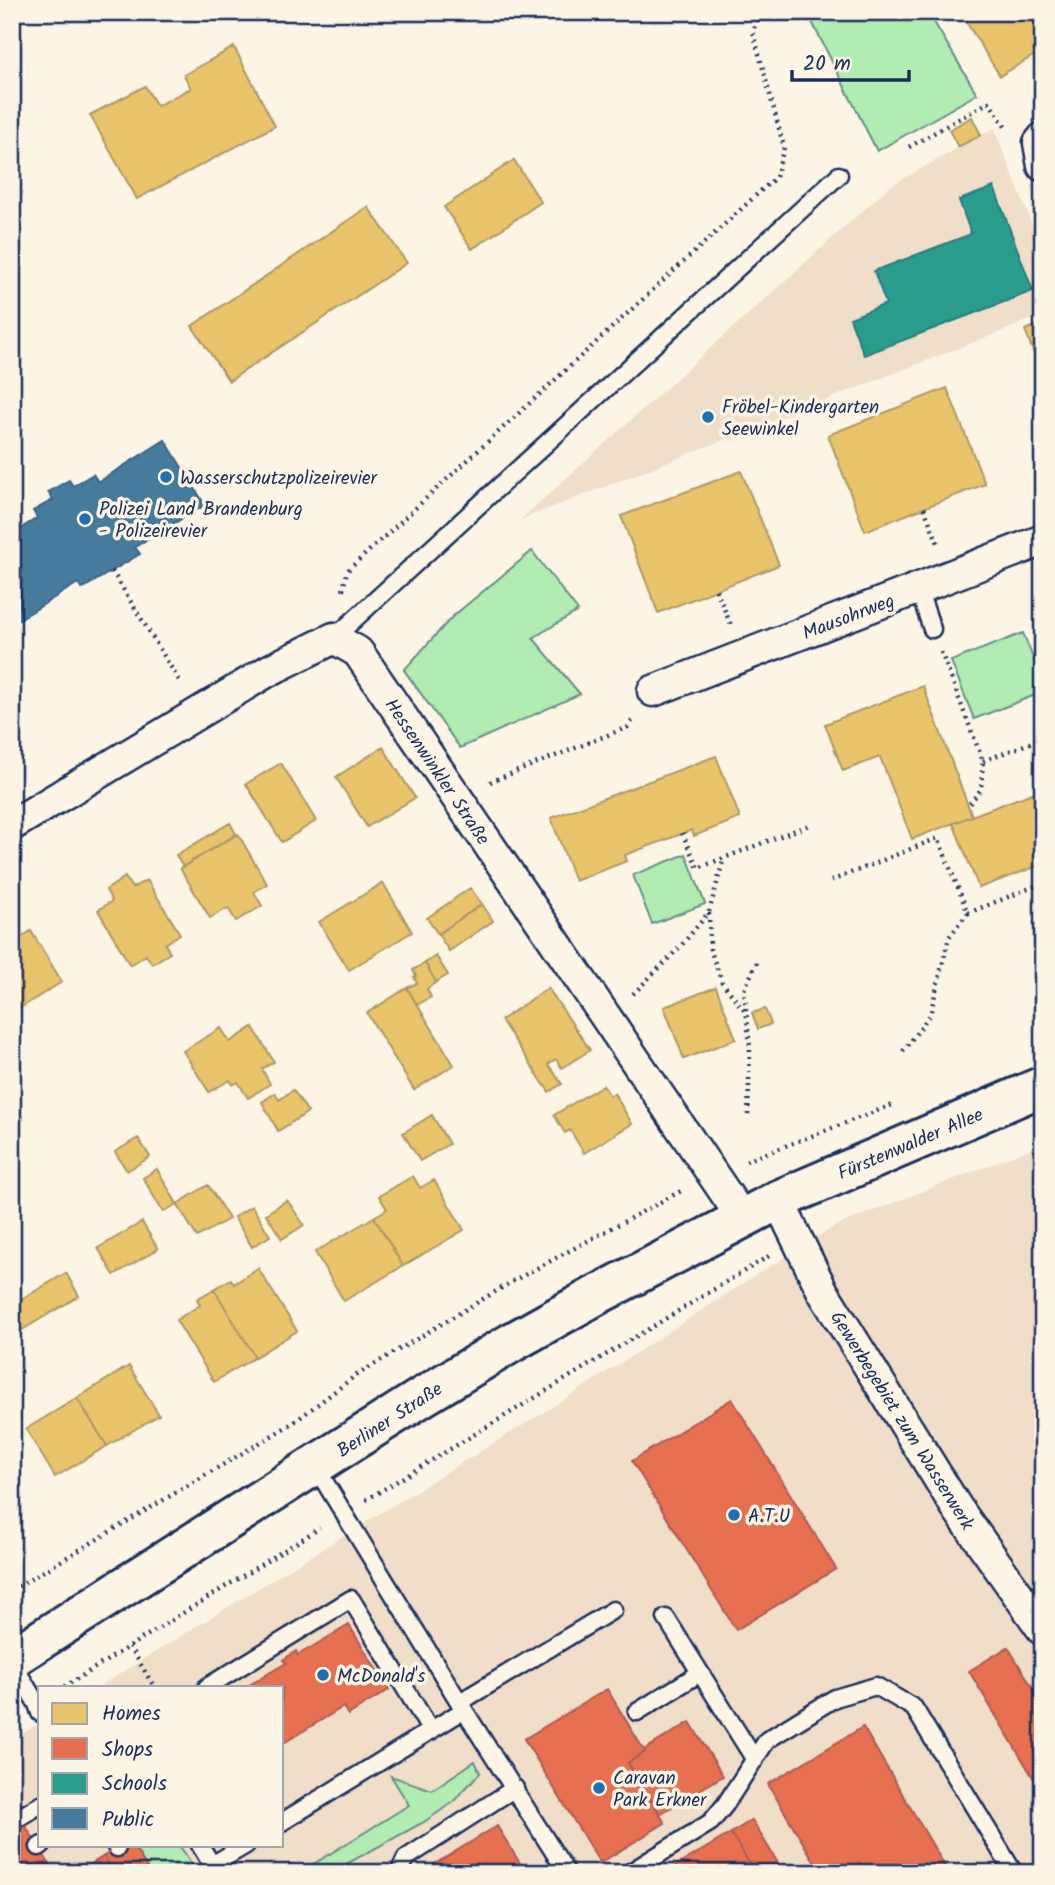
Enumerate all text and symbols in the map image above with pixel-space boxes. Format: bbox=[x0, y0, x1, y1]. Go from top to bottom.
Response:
scale bar bbox=[792, 38, 910, 82]
text: 20 m bbox=[803, 48, 851, 81]
place label: Fröbel-Kindergarten Seewinkel bbox=[722, 393, 879, 445]
marker: Fröbel-Kindergarten Seewinkel bbox=[700, 409, 716, 425]
place label: Wasserschutzpolizeirevier bbox=[180, 464, 379, 494]
marker: Wasserschutzpolizeirevier bbox=[158, 469, 174, 485]
place label: Polizei Land Brandenburg - Polizeirevier bbox=[99, 495, 303, 547]
marker: Polizei Land Brandenburg - Polizeirevier bbox=[77, 511, 93, 527]
street label: Mausohrweg bbox=[798, 587, 899, 649]
street label: Hessenwinkler Straße bbox=[376, 692, 497, 852]
street label: Fürstenwalder Allee bbox=[833, 1100, 989, 1189]
street label: Gewerbegebiet zum Wasserwerk bbox=[821, 1306, 981, 1537]
street label: Berliner Straße bbox=[331, 1375, 449, 1466]
place label: A.T.U bbox=[748, 1502, 790, 1532]
marker: A.T.U bbox=[726, 1507, 742, 1523]
place label: McDonald's bbox=[337, 1662, 425, 1692]
marker: McDonald's bbox=[315, 1667, 331, 1683]
legend bbox=[38, 1686, 284, 1846]
text: Homes bbox=[102, 1698, 161, 1731]
text: Shops bbox=[102, 1734, 153, 1767]
place label: Caravan Park Erkner bbox=[613, 1764, 708, 1816]
text: Schools bbox=[102, 1768, 167, 1801]
marker: Caravan Park Erkner bbox=[591, 1780, 607, 1796]
text: Public bbox=[102, 1804, 154, 1837]

